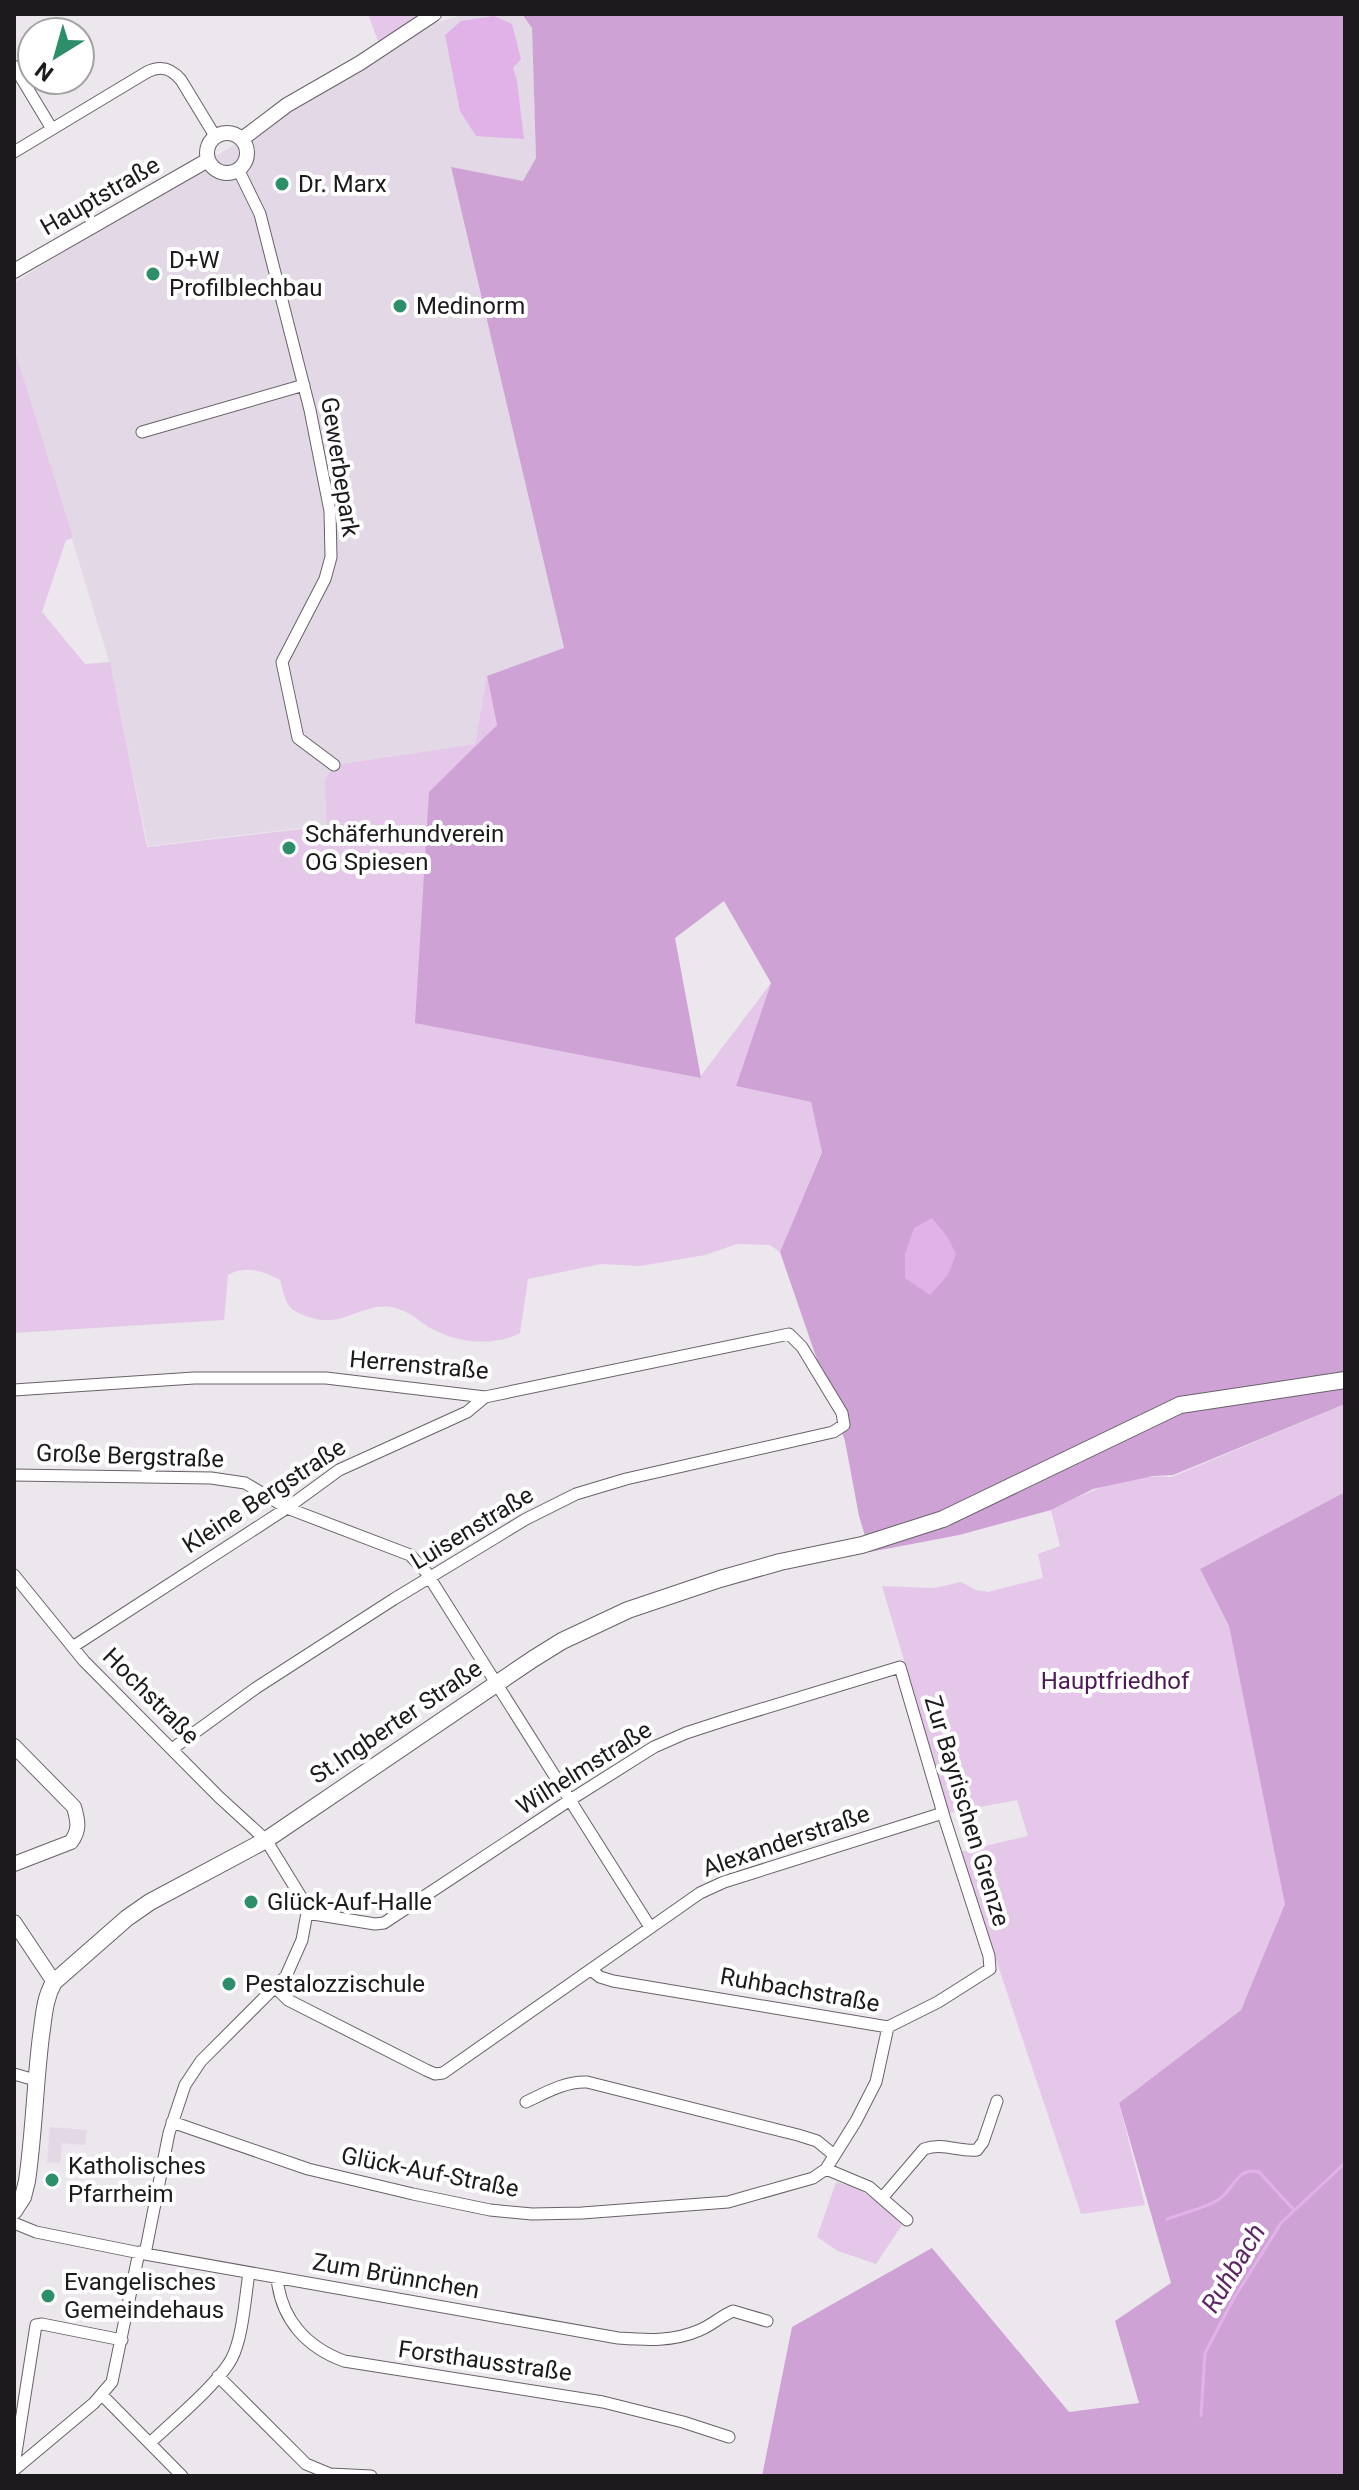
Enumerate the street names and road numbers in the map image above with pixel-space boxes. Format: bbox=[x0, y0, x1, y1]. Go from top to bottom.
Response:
street label: Hauptstraße bbox=[36, 151, 164, 241]
street label: Gewerbepark bbox=[315, 395, 365, 540]
street label: Herrenstraße bbox=[348, 1345, 490, 1385]
street label: Kleine Bergstraße bbox=[177, 1433, 351, 1559]
street label: Große Bergstraße bbox=[36, 1439, 224, 1473]
street label: Luisenstraße bbox=[406, 1481, 538, 1575]
street label: Hochstraße bbox=[97, 1642, 205, 1750]
street label: St.Ingberter Straße bbox=[305, 1654, 487, 1790]
street label: Zur Bayrischen Grenze bbox=[919, 1692, 1015, 1930]
street label: Wilhelmstraße bbox=[511, 1715, 657, 1821]
street label: Alexanderstraße bbox=[699, 1799, 873, 1883]
street label: Ruhbachstraße bbox=[718, 1962, 882, 2018]
street label: Glück-Auf-Straße bbox=[339, 2141, 521, 2203]
street label: Zum Brünnchen bbox=[310, 2248, 482, 2304]
street label: Forsthausstraße bbox=[396, 2335, 574, 2387]

